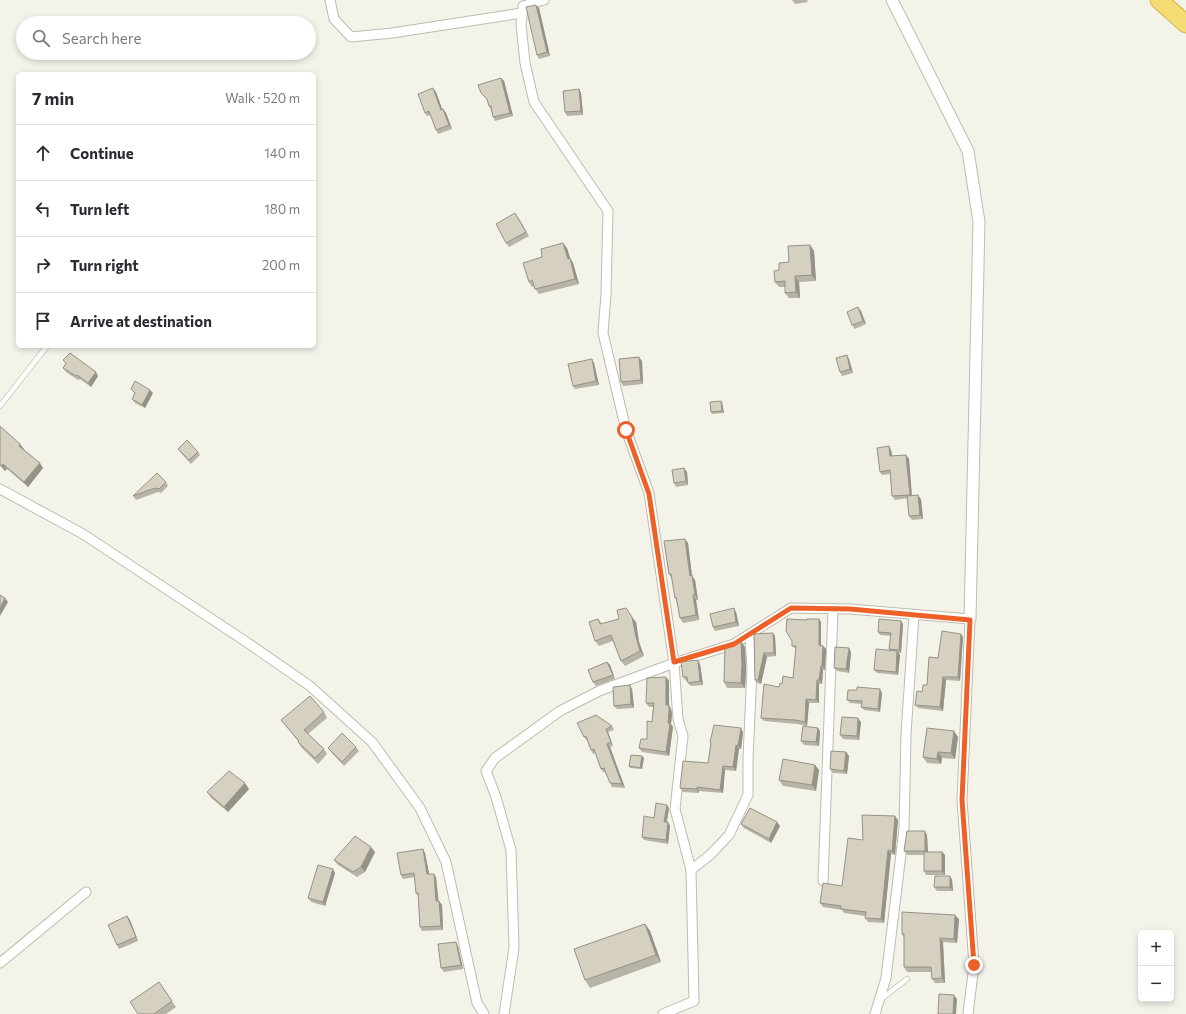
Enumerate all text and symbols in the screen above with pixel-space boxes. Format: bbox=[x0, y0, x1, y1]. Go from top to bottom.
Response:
search box bbox=[16, 16, 316, 60]
icon: search bbox=[30, 27, 52, 49]
text: Search here bbox=[62, 29, 141, 47]
text: 7 min bbox=[32, 88, 74, 109]
text: Walk · 520 m bbox=[225, 90, 300, 106]
icon: ahead bbox=[32, 142, 54, 164]
text: Continue bbox=[70, 144, 134, 162]
text: 140 m bbox=[264, 145, 300, 161]
icon: left bbox=[32, 198, 54, 220]
text: Turn left bbox=[70, 200, 129, 218]
text: 180 m bbox=[264, 201, 300, 217]
icon: right bbox=[32, 254, 54, 276]
text: Turn right bbox=[70, 256, 139, 274]
text: 200 m bbox=[262, 257, 300, 273]
icon: arrive bbox=[32, 310, 54, 332]
text: Arrive at destination bbox=[70, 312, 212, 330]
route start bbox=[617, 421, 635, 439]
map controls bbox=[1138, 930, 1174, 1002]
button: + bbox=[1138, 930, 1174, 966]
route end bbox=[965, 956, 983, 974]
button: − bbox=[1138, 966, 1174, 1002]

